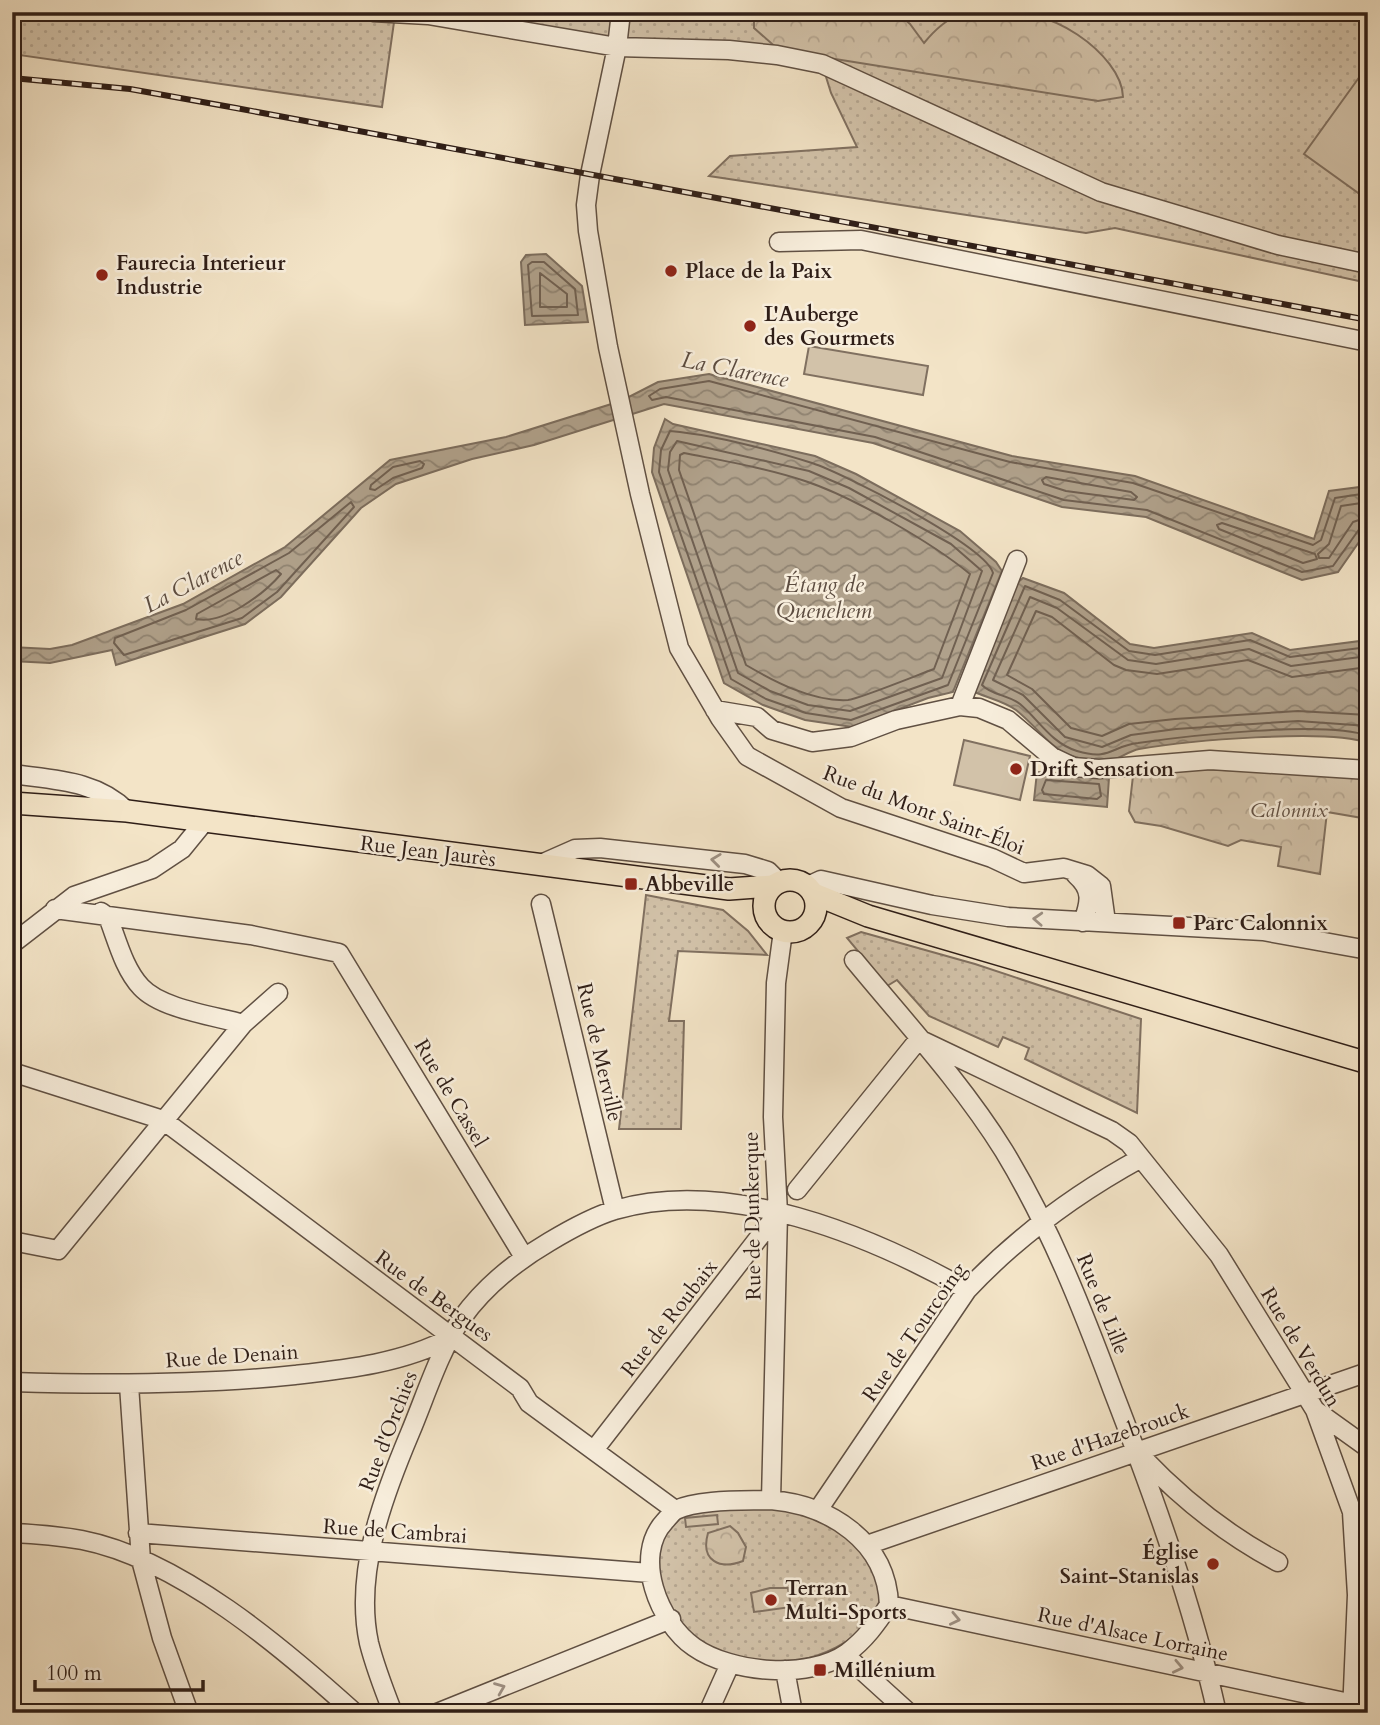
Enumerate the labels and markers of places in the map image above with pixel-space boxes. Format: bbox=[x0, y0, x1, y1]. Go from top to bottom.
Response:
place label: Faurecia Interieur Industrie bbox=[116, 249, 286, 302]
place label: Place de la Paix bbox=[685, 257, 833, 286]
marker: Place de la Paix bbox=[663, 263, 679, 279]
marker: Faurecia Interieur Industrie bbox=[94, 267, 110, 283]
place label: L'Auberge des Gourmets bbox=[764, 300, 895, 353]
marker: L'Auberge des Gourmets bbox=[742, 318, 758, 334]
place label: Drift Sensation bbox=[1030, 755, 1175, 784]
marker: Drift Sensation bbox=[1008, 761, 1024, 777]
place label: Abbeville bbox=[645, 870, 734, 899]
marker: Abbeville bbox=[623, 876, 639, 892]
place label: Parc Calonnix bbox=[1193, 909, 1328, 938]
marker: Parc Calonnix bbox=[1171, 915, 1187, 931]
place label: Église Saint-Stanislas bbox=[1060, 1538, 1199, 1591]
marker: Église Saint-Stanislas bbox=[1205, 1556, 1221, 1572]
place label: Terran Multi-Sports bbox=[785, 1574, 907, 1627]
marker: Terran Multi-Sports bbox=[763, 1592, 779, 1608]
place label: Millénium bbox=[834, 1656, 936, 1685]
marker: Millénium bbox=[812, 1662, 828, 1678]

